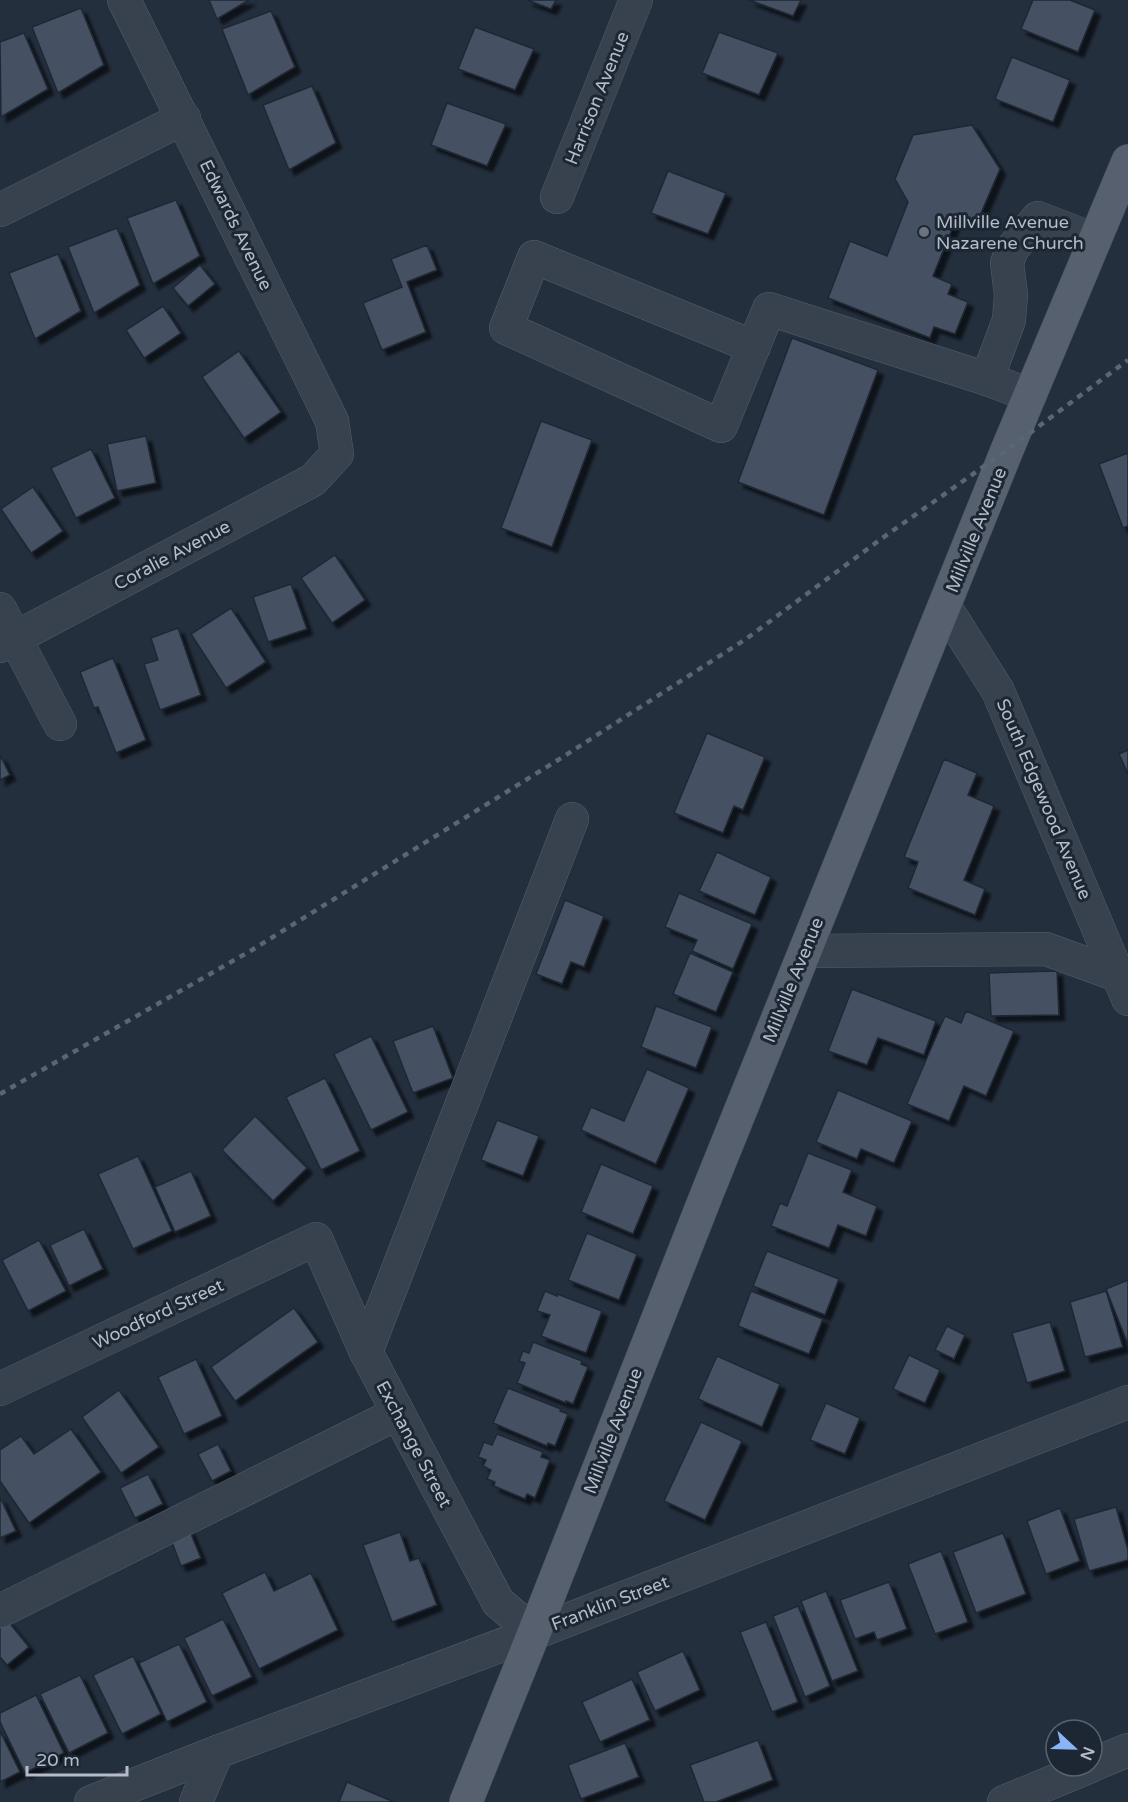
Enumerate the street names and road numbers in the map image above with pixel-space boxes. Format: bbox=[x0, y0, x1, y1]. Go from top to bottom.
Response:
street label: Harrison Avenue bbox=[560, 28, 634, 168]
street label: Edwards Avenue bbox=[195, 156, 277, 294]
street label: Millville Avenue bbox=[941, 464, 1011, 596]
street label: Coralie Avenue bbox=[110, 515, 234, 595]
street label: South Edgewood Avenue bbox=[992, 695, 1096, 903]
street label: Millville Avenue bbox=[758, 914, 828, 1046]
street label: Woodford Street bbox=[89, 1274, 227, 1354]
street label: Millville Avenue bbox=[579, 1365, 647, 1497]
street label: Exchange Street bbox=[371, 1377, 457, 1511]
street label: Franklin Street bbox=[548, 1570, 672, 1636]

